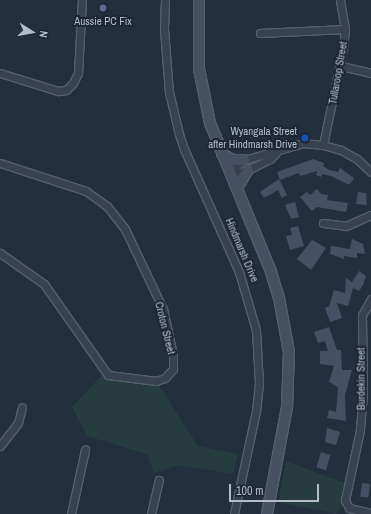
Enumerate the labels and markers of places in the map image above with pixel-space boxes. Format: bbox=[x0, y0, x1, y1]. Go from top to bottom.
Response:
marker: Aussie PC Fix bbox=[98, 3, 108, 13]
place label: Aussie PC Fix bbox=[74, 14, 132, 28]
place label: Wyangala Street after Hindmarsh Drive bbox=[208, 125, 297, 151]
marker: Wyangala Street after Hindmarsh Drive bbox=[300, 133, 310, 143]

